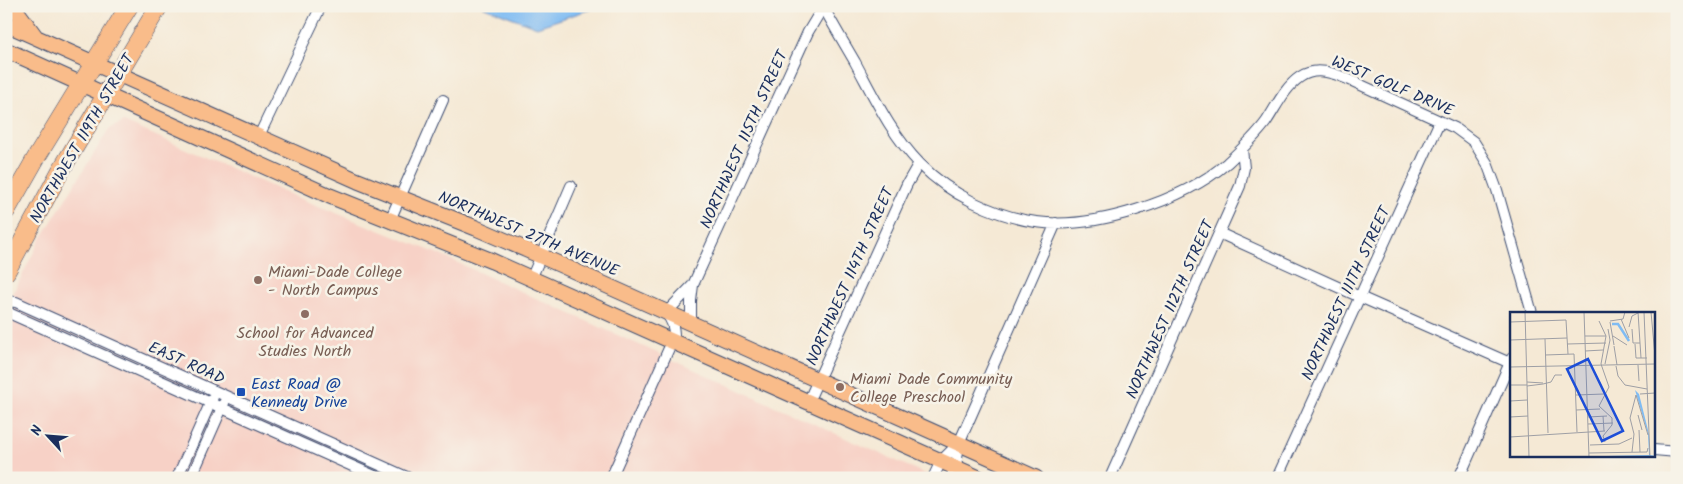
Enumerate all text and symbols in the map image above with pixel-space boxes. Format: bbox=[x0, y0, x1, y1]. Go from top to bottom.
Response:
street label: NORTHWEST 115TH STREET bbox=[694, 45, 796, 233]
street label: NORTHWEST 119TH STREET bbox=[24, 48, 142, 228]
street label: WEST GOLF DRIVE bbox=[1327, 49, 1458, 124]
street label: NORTHWEST 114TH STREET bbox=[800, 182, 902, 370]
street label: NORTHWEST 27TH AVENUE bbox=[434, 185, 623, 284]
street label: NORTHWEST 111TH STREET bbox=[1295, 201, 1398, 385]
street label: NORTHWEST 112TH STREET bbox=[1120, 215, 1222, 403]
place label: Miami-Dade College - North Campus bbox=[268, 260, 402, 303]
marker: Miami-Dade College - North Campus bbox=[252, 274, 264, 286]
marker: School for Advanced Studies North bbox=[299, 308, 311, 320]
inset map bbox=[1510, 312, 1656, 456]
place label: School for Advanced Studies North bbox=[237, 321, 374, 364]
street label: EAST ROAD bbox=[144, 335, 229, 391]
place label: Miami Dade Community College Preschool bbox=[850, 367, 1013, 410]
place label: East Road @ Kennedy Drive bbox=[251, 372, 347, 415]
marker: Miami Dade Community College Preschool bbox=[834, 381, 846, 393]
marker: East Road @ Kennedy Drive bbox=[235, 386, 247, 398]
north arrow bbox=[22, 412, 72, 462]
text: N bbox=[25, 422, 49, 440]

